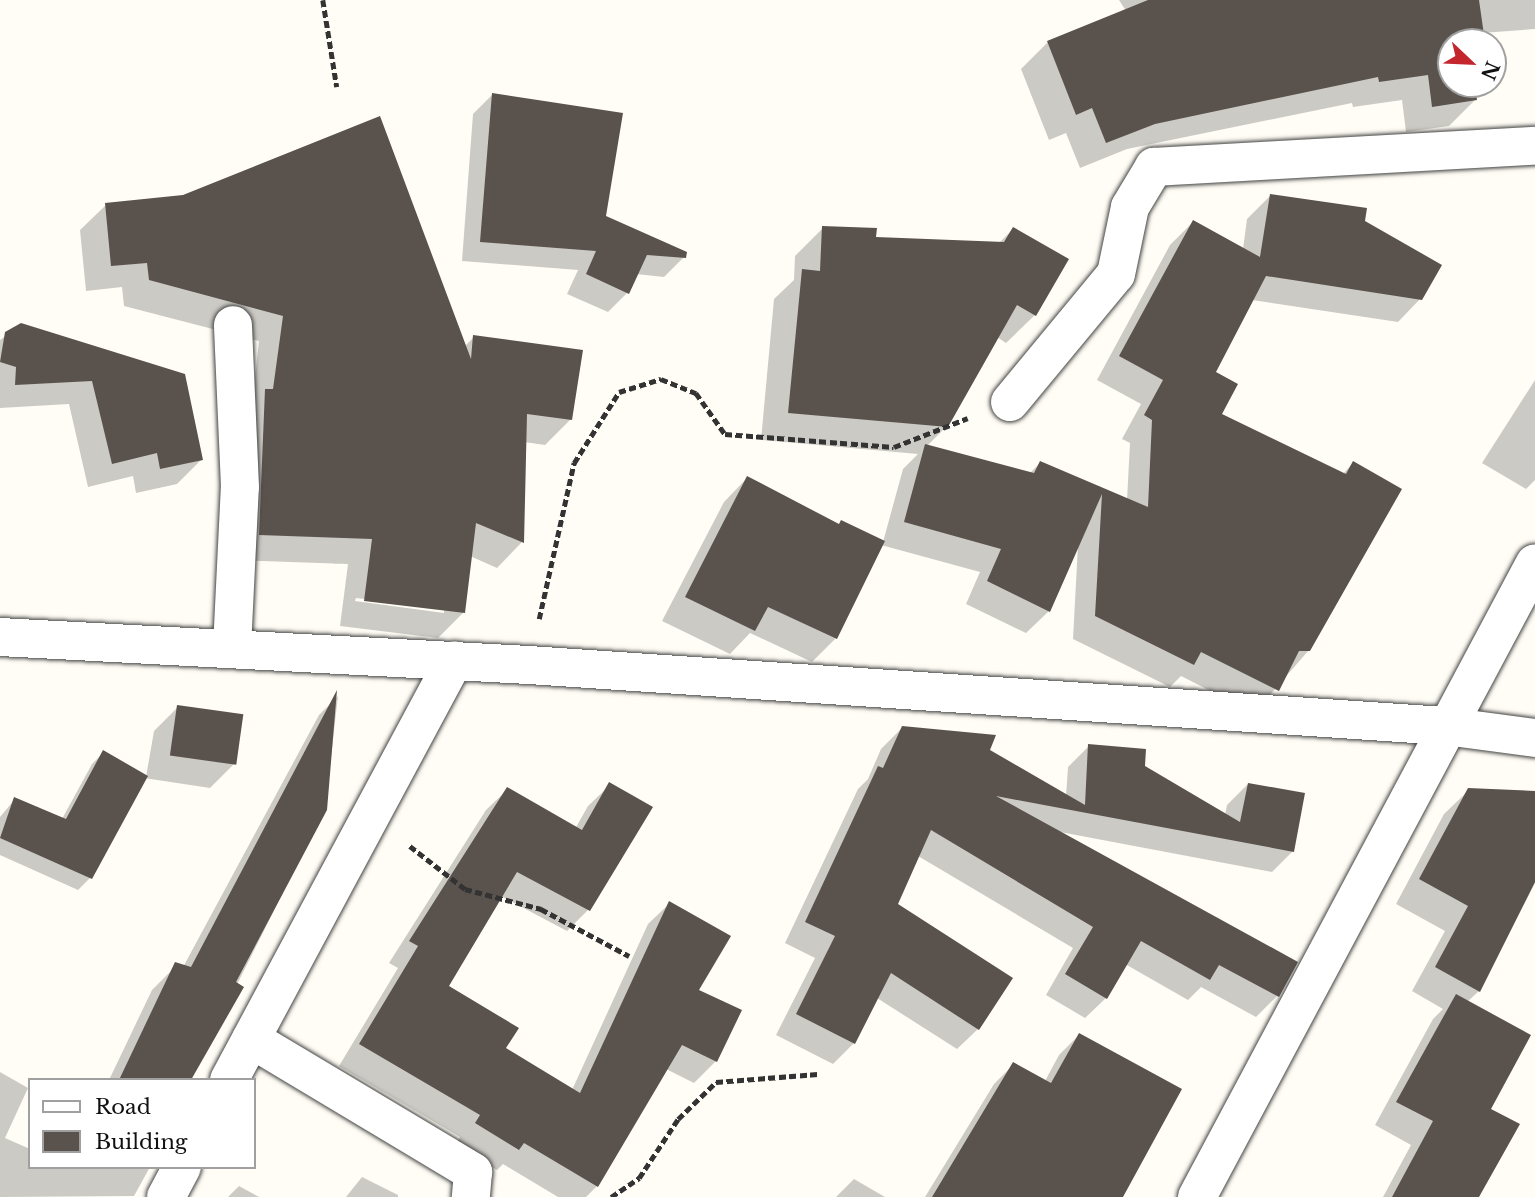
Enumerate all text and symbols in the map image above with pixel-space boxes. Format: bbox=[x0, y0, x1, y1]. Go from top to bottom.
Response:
north arrow bbox=[1437, 28, 1507, 98]
text: N bbox=[1476, 58, 1504, 83]
legend bbox=[28, 1078, 256, 1169]
text: Road bbox=[95, 1094, 151, 1120]
text: Building bbox=[95, 1129, 187, 1155]

